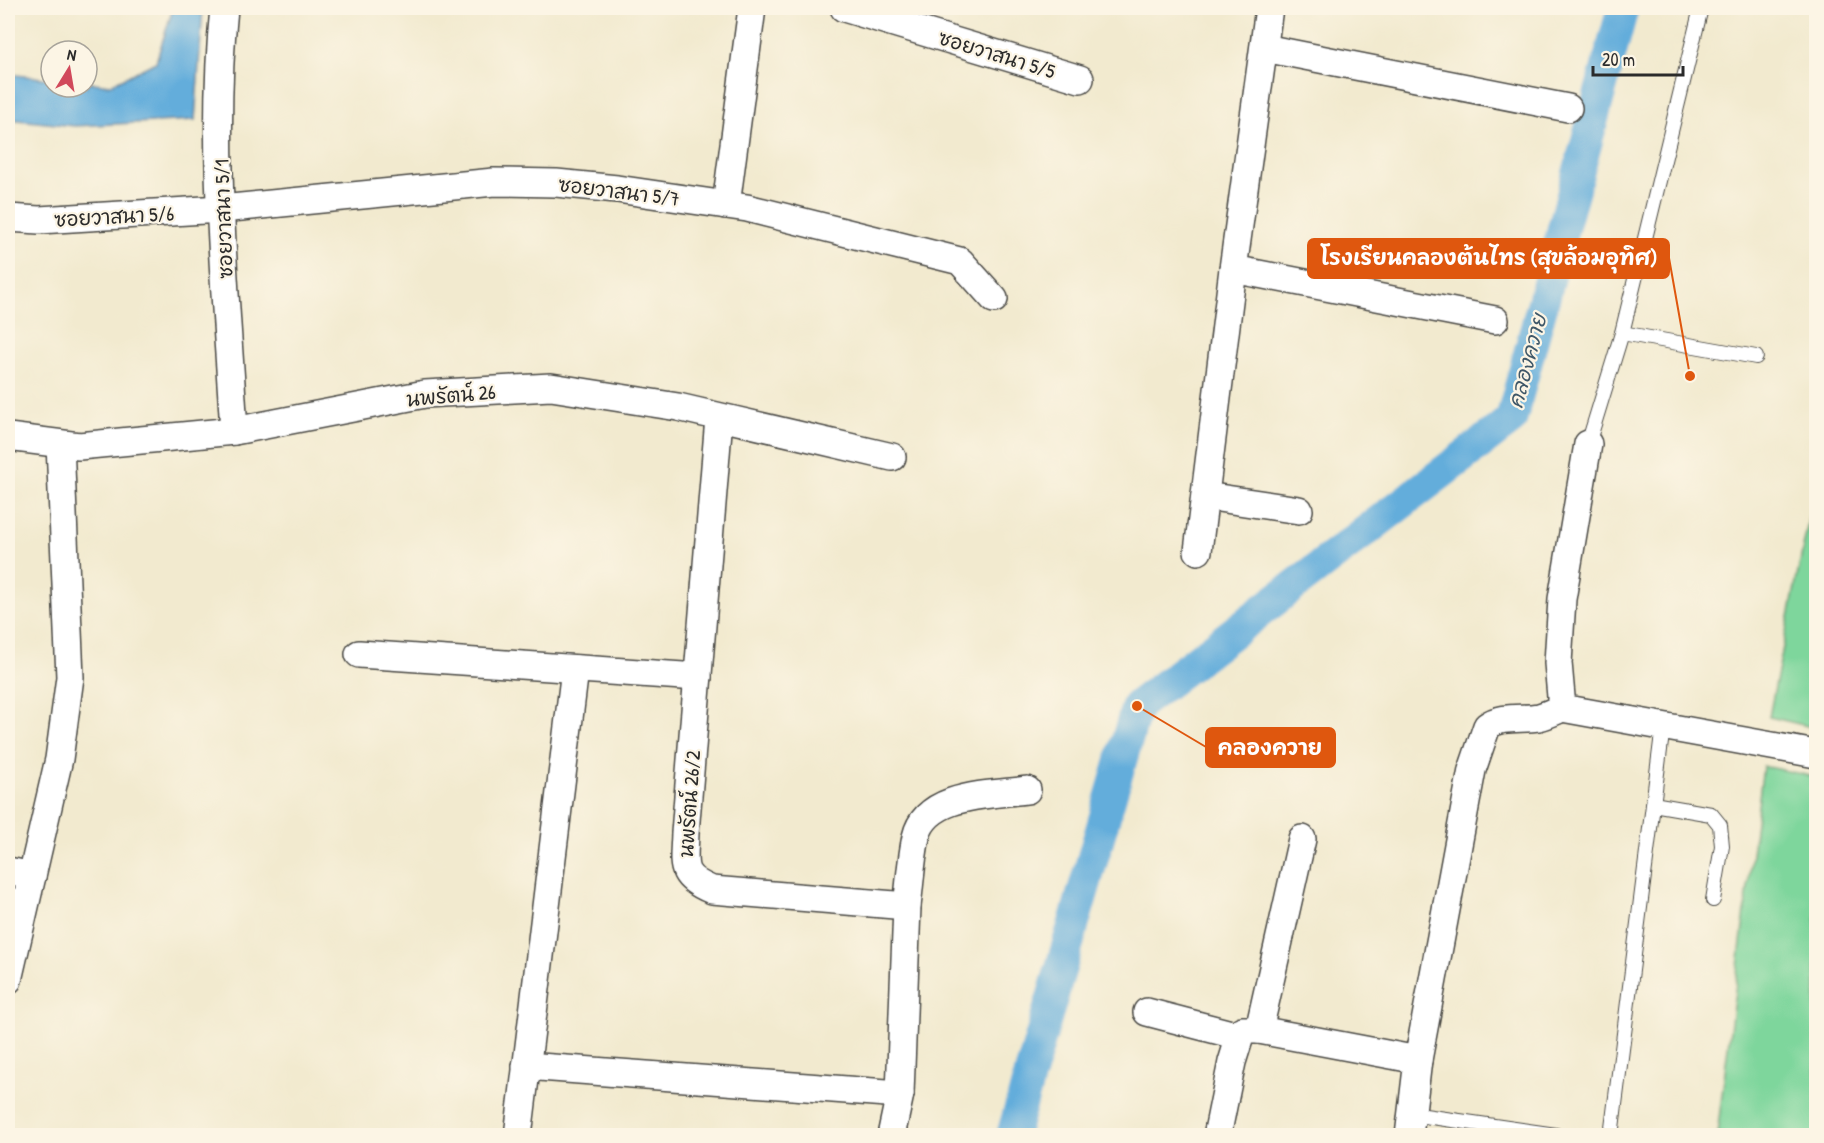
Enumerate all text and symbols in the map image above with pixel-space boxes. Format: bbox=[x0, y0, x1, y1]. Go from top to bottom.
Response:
street label: ซอยวาสนา 5/5 bbox=[935, 23, 1059, 85]
north arrow bbox=[39, 39, 99, 99]
scale bar bbox=[1593, 39, 1683, 77]
text: N bbox=[66, 43, 79, 66]
text: 20 m bbox=[1602, 47, 1635, 72]
street label: ซอยวาสนา 5/1 bbox=[207, 159, 239, 279]
street label: ซอยวาสนา 5/7 bbox=[557, 170, 681, 212]
street label: ซอยวาสนา 5/6 bbox=[53, 199, 175, 233]
callout: โรงเรียนคลองต้นไทร (สุขล้อมอุทิศ) bbox=[1308, 239, 1669, 278]
text: โรงเรียนคลองต้นไทร (สุขล้อมอุทิศ) bbox=[1320, 243, 1657, 274]
water label: คลองควาย bbox=[1501, 308, 1554, 411]
street label: นพรัตน์ 26 bbox=[405, 378, 497, 412]
callout: คลองควาย bbox=[1206, 728, 1335, 767]
text: คลองควาย bbox=[1218, 733, 1322, 762]
street label: นพรัตน์ 26/2 bbox=[672, 749, 706, 859]

